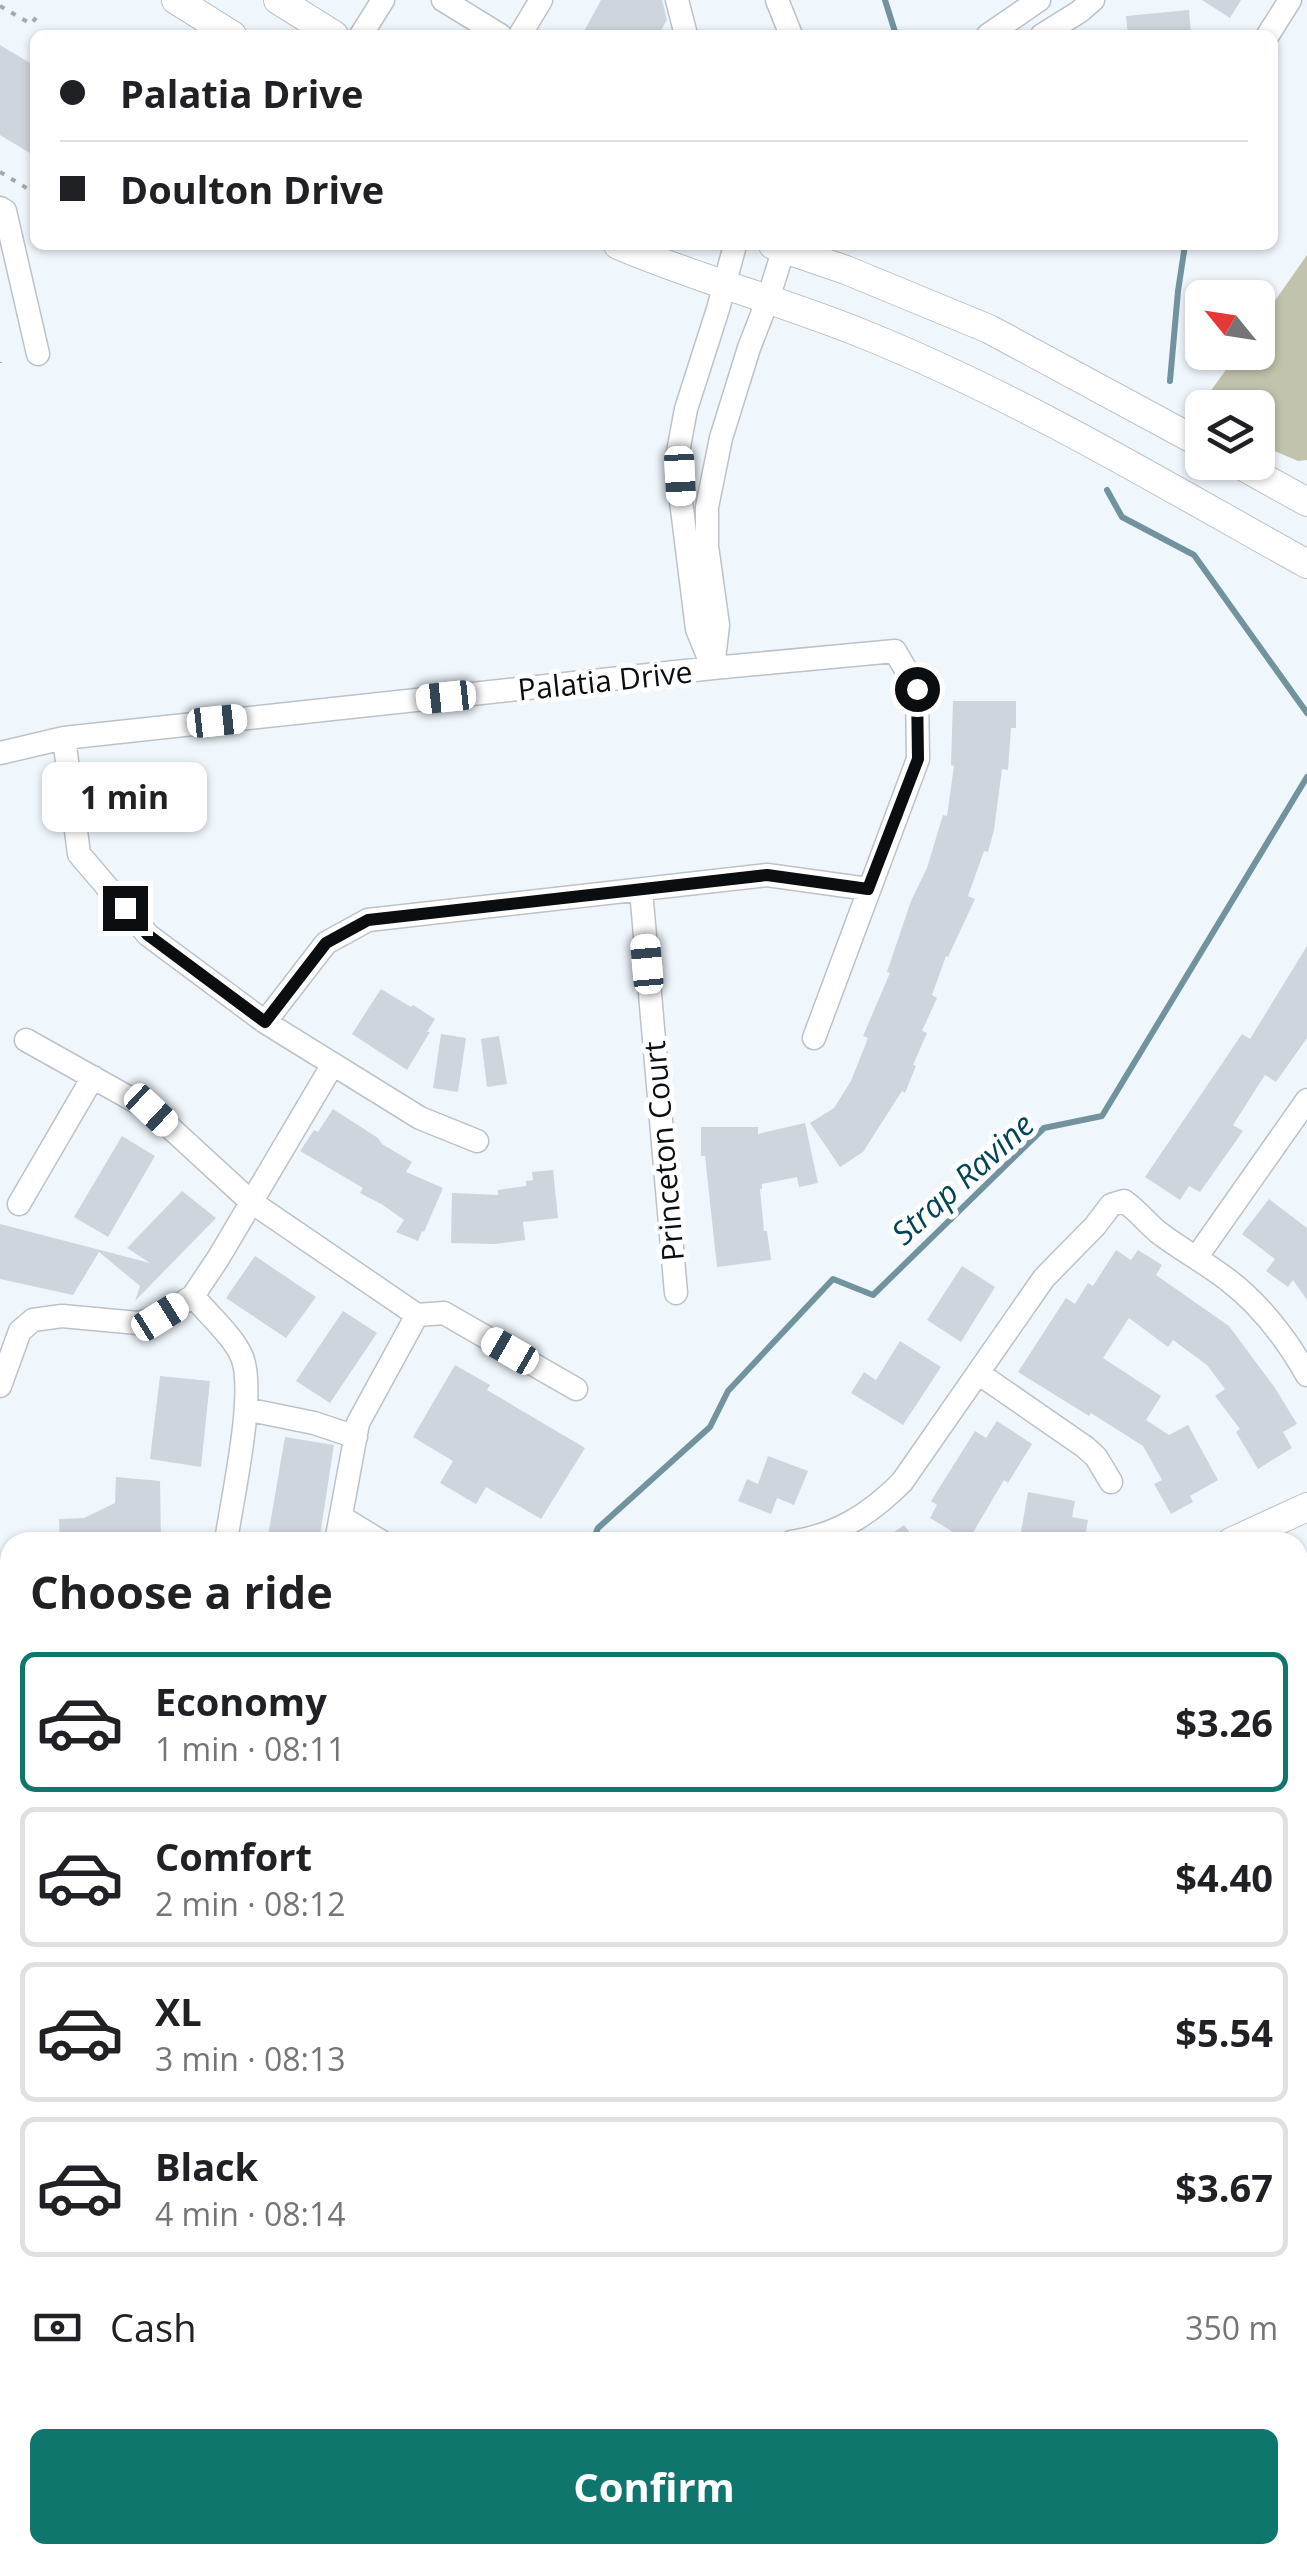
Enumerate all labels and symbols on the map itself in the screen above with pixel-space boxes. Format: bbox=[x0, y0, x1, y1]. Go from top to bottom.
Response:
north arrow bbox=[1185, 280, 1275, 370]
car bbox=[663, 445, 697, 507]
street label: Palatia Drive bbox=[516, 650, 694, 710]
route start bbox=[895, 667, 940, 712]
car bbox=[415, 679, 477, 715]
car bbox=[186, 703, 248, 739]
callout: 1 min bbox=[42, 763, 208, 833]
route end bbox=[103, 886, 148, 931]
car bbox=[629, 933, 665, 995]
street label: Princeton Court bbox=[633, 1039, 693, 1263]
car bbox=[119, 1079, 183, 1141]
water label: Strap Ravine bbox=[882, 1103, 1042, 1253]
car bbox=[127, 1288, 193, 1346]
car bbox=[477, 1323, 543, 1379]

